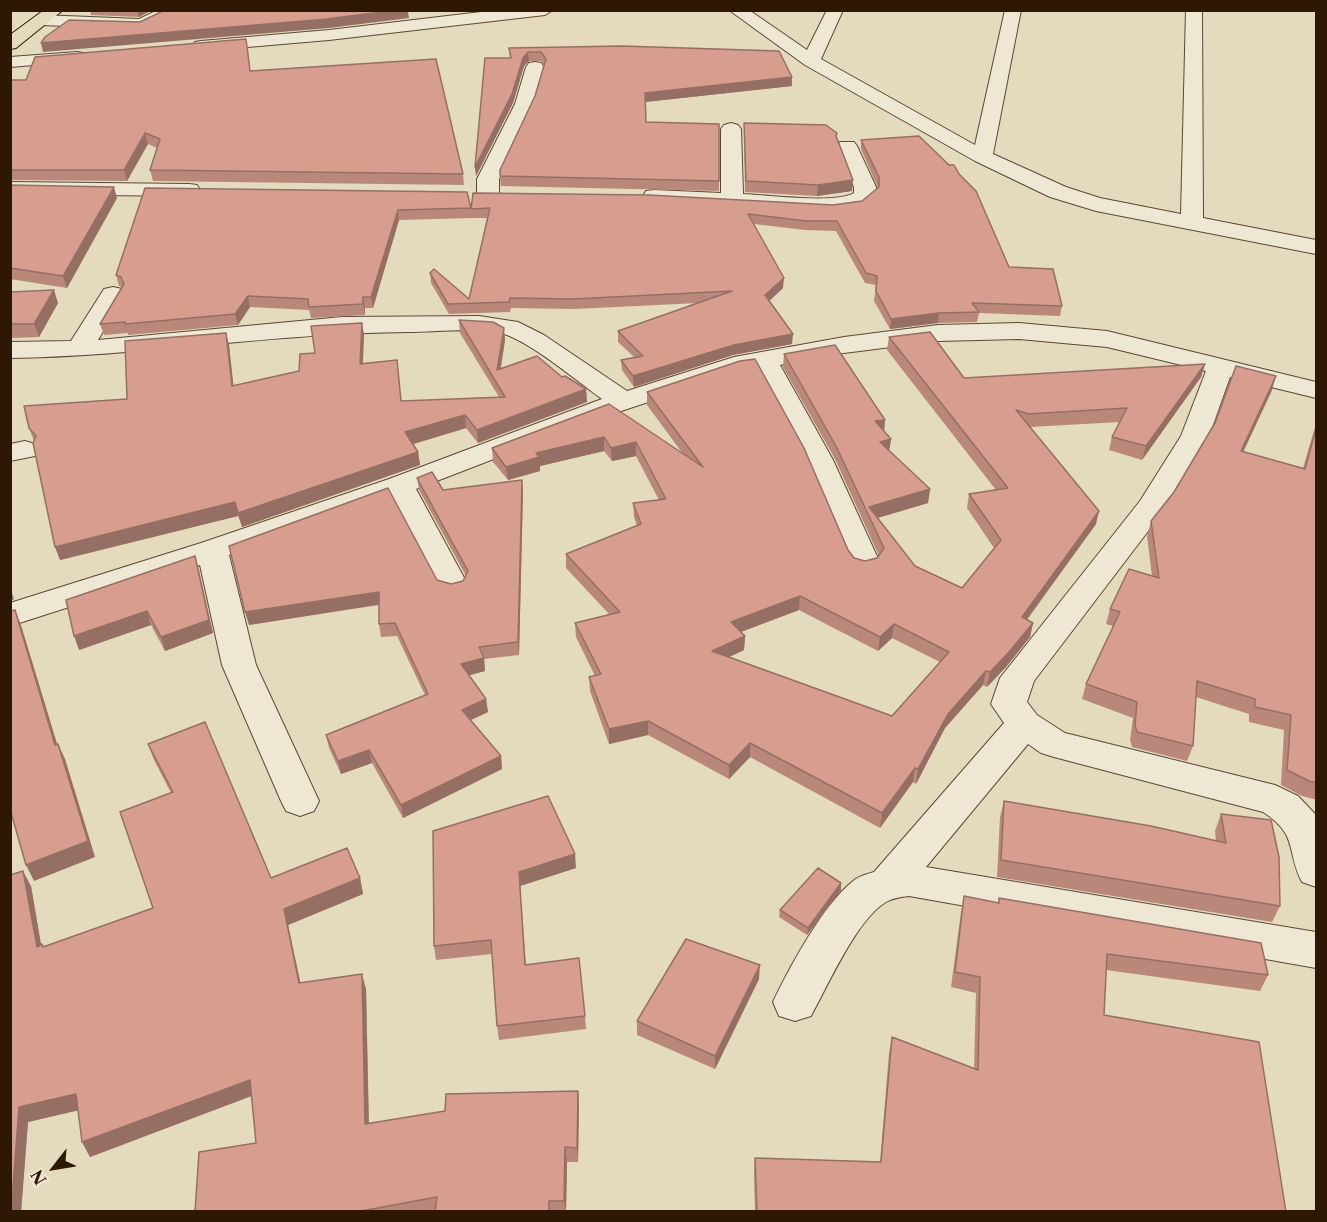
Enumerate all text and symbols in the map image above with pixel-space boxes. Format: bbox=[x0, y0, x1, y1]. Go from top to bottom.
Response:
north arrow bbox=[24, 1138, 84, 1198]
text: N bbox=[26, 1166, 51, 1188]

